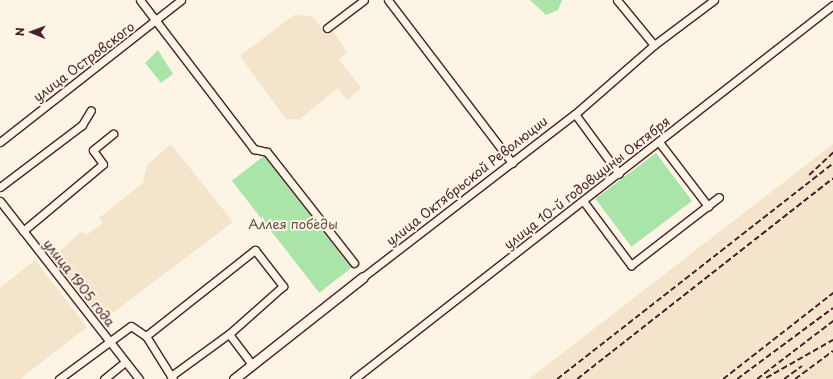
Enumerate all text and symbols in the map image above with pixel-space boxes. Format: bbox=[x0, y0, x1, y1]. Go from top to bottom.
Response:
north arrow bbox=[12, 12, 52, 52]
street label: улица Островского bbox=[30, 19, 138, 105]
text: N bbox=[11, 27, 28, 36]
street label: улица Октябрьской Революции bbox=[383, 113, 551, 249]
street label: улица 10-й годовщины Октября bbox=[500, 113, 674, 253]
park label: Аллея победы bbox=[248, 216, 338, 232]
street label: улица 1905 года bbox=[40, 236, 118, 330]

